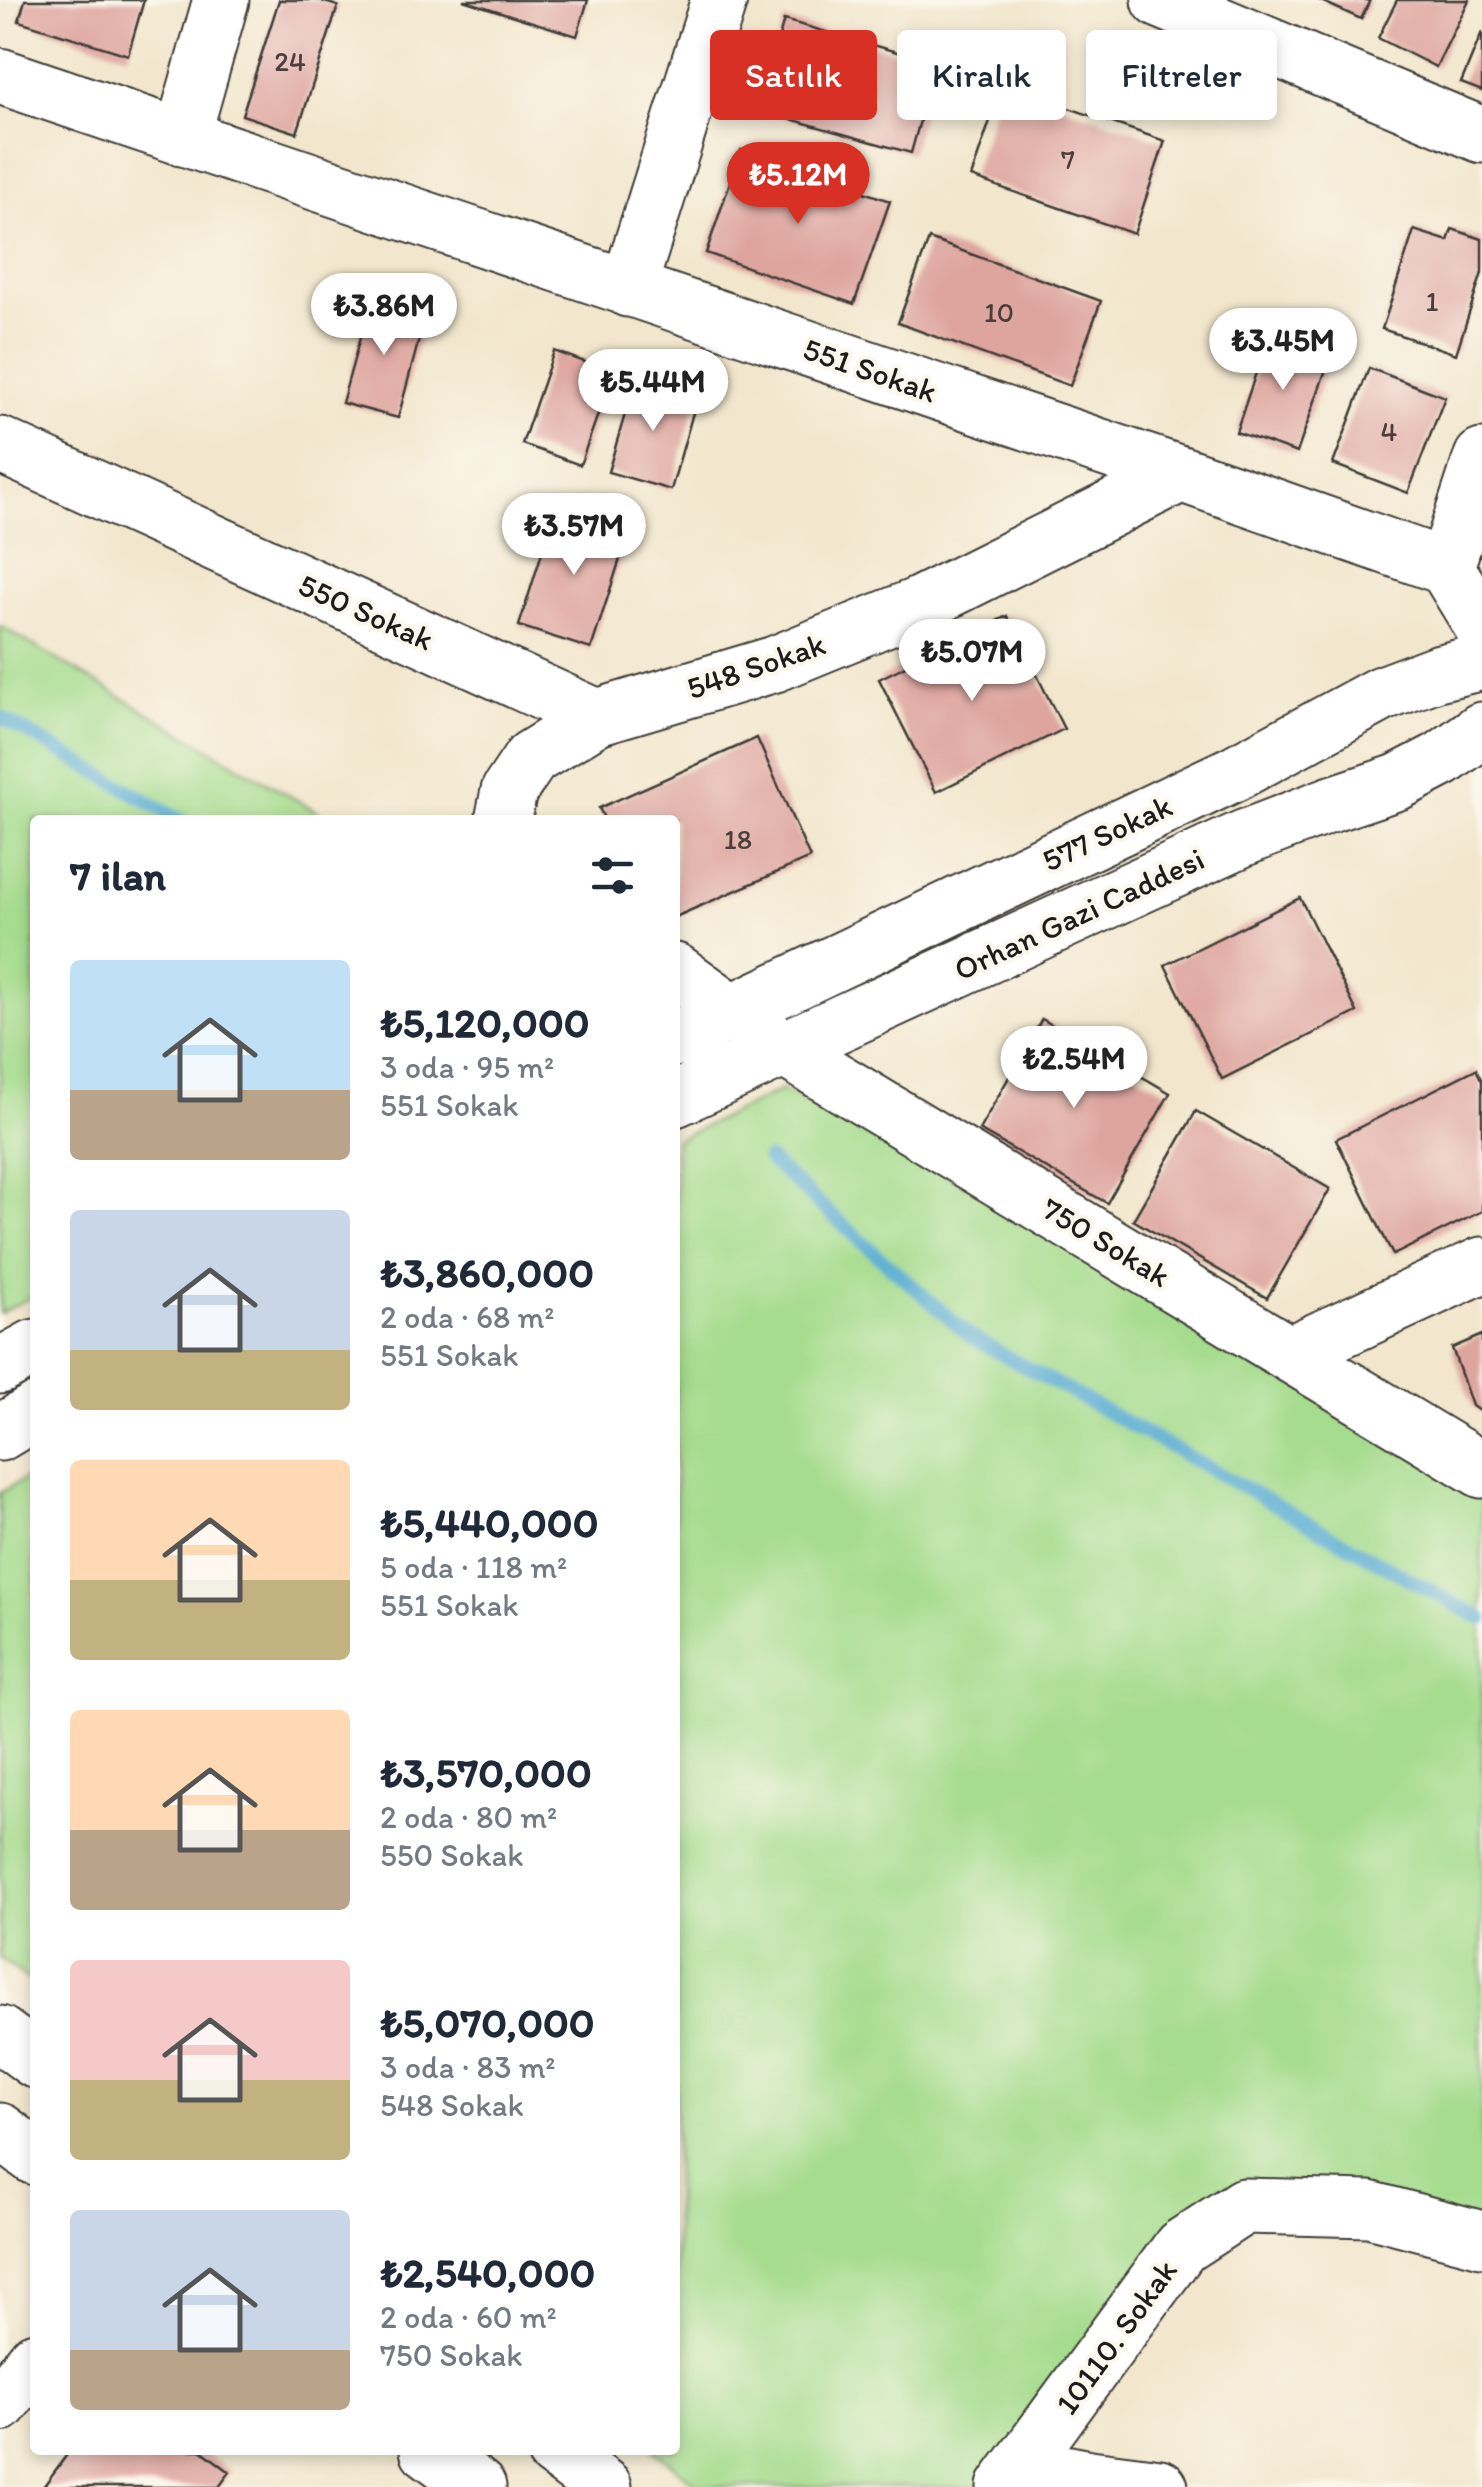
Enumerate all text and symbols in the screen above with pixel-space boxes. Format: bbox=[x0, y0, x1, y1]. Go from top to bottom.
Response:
chip: Satılık bbox=[710, 30, 877, 120]
chip: Kiralık bbox=[897, 30, 1066, 120]
chip: Filtreler bbox=[1086, 30, 1277, 120]
house number: 24 bbox=[274, 44, 306, 78]
pin: ₺5.12M bbox=[717, 142, 879, 227]
house number: 7 bbox=[1061, 142, 1075, 176]
text: ₺5.12M bbox=[749, 155, 847, 193]
pin: ₺3.86M bbox=[303, 273, 465, 358]
house number: 1 bbox=[1426, 284, 1439, 318]
text: ₺3.86M bbox=[333, 286, 435, 324]
house number: 10 bbox=[984, 295, 1014, 329]
pin: ₺3.45M bbox=[1202, 308, 1364, 393]
text: ₺3.45M bbox=[1231, 321, 1335, 359]
street label: 551 Sokak bbox=[798, 329, 942, 411]
pin: ₺5.44M bbox=[572, 349, 734, 434]
text: ₺5.44M bbox=[600, 362, 706, 400]
house number: 4 bbox=[1381, 414, 1398, 448]
pin: ₺3.57M bbox=[493, 493, 655, 578]
text: ₺3.57M bbox=[524, 506, 624, 544]
street label: 550 Sokak bbox=[293, 565, 439, 659]
pin: ₺5.07M bbox=[891, 619, 1053, 704]
street label: 548 Sokak bbox=[682, 625, 830, 707]
text: ₺5.07M bbox=[921, 632, 1023, 670]
street label: 577 Sokak bbox=[1036, 786, 1178, 880]
house number: 18 bbox=[724, 822, 752, 856]
street label: Orhan Gazi Caddesi bbox=[948, 839, 1210, 989]
icon: filters bbox=[585, 848, 640, 903]
text: 7 ilan bbox=[70, 850, 166, 901]
text: ₺5,120,000 bbox=[380, 997, 590, 1048]
icon: home bbox=[150, 1000, 270, 1120]
pin: ₺2.54M bbox=[993, 1026, 1155, 1111]
text: ₺2.54M bbox=[1022, 1039, 1126, 1077]
text: 3 oda · 95 m² bbox=[380, 1048, 554, 1086]
text: 551 Sokak bbox=[380, 1086, 519, 1124]
street label: 750 Sokak bbox=[1035, 1189, 1177, 1295]
text: ₺3,860,000 bbox=[380, 1247, 594, 1298]
icon: home bbox=[150, 1250, 270, 1370]
text: 2 oda · 68 m² bbox=[380, 1298, 554, 1336]
text: 551 Sokak bbox=[380, 1336, 519, 1374]
text: ₺5,440,000 bbox=[380, 1497, 599, 1548]
icon: home bbox=[150, 1500, 270, 1620]
text: 5 oda · 118 m² bbox=[380, 1548, 567, 1586]
text: 551 Sokak bbox=[380, 1586, 519, 1624]
text: ₺3,570,000 bbox=[380, 1747, 592, 1798]
icon: home bbox=[150, 1750, 270, 1870]
text: 2 oda · 80 m² bbox=[380, 1798, 557, 1836]
text: 550 Sokak bbox=[380, 1836, 524, 1874]
text: ₺5,070,000 bbox=[380, 1997, 595, 2048]
icon: home bbox=[150, 2000, 270, 2120]
text: 3 oda · 83 m² bbox=[380, 2048, 556, 2086]
text: 548 Sokak bbox=[380, 2086, 524, 2124]
text: ₺2,540,000 bbox=[380, 2247, 595, 2298]
icon: home bbox=[150, 2250, 270, 2370]
street label: 10110. Sokak bbox=[1047, 2252, 1185, 2422]
text: 2 oda · 60 m² bbox=[380, 2298, 557, 2336]
text: 750 Sokak bbox=[380, 2336, 523, 2374]

